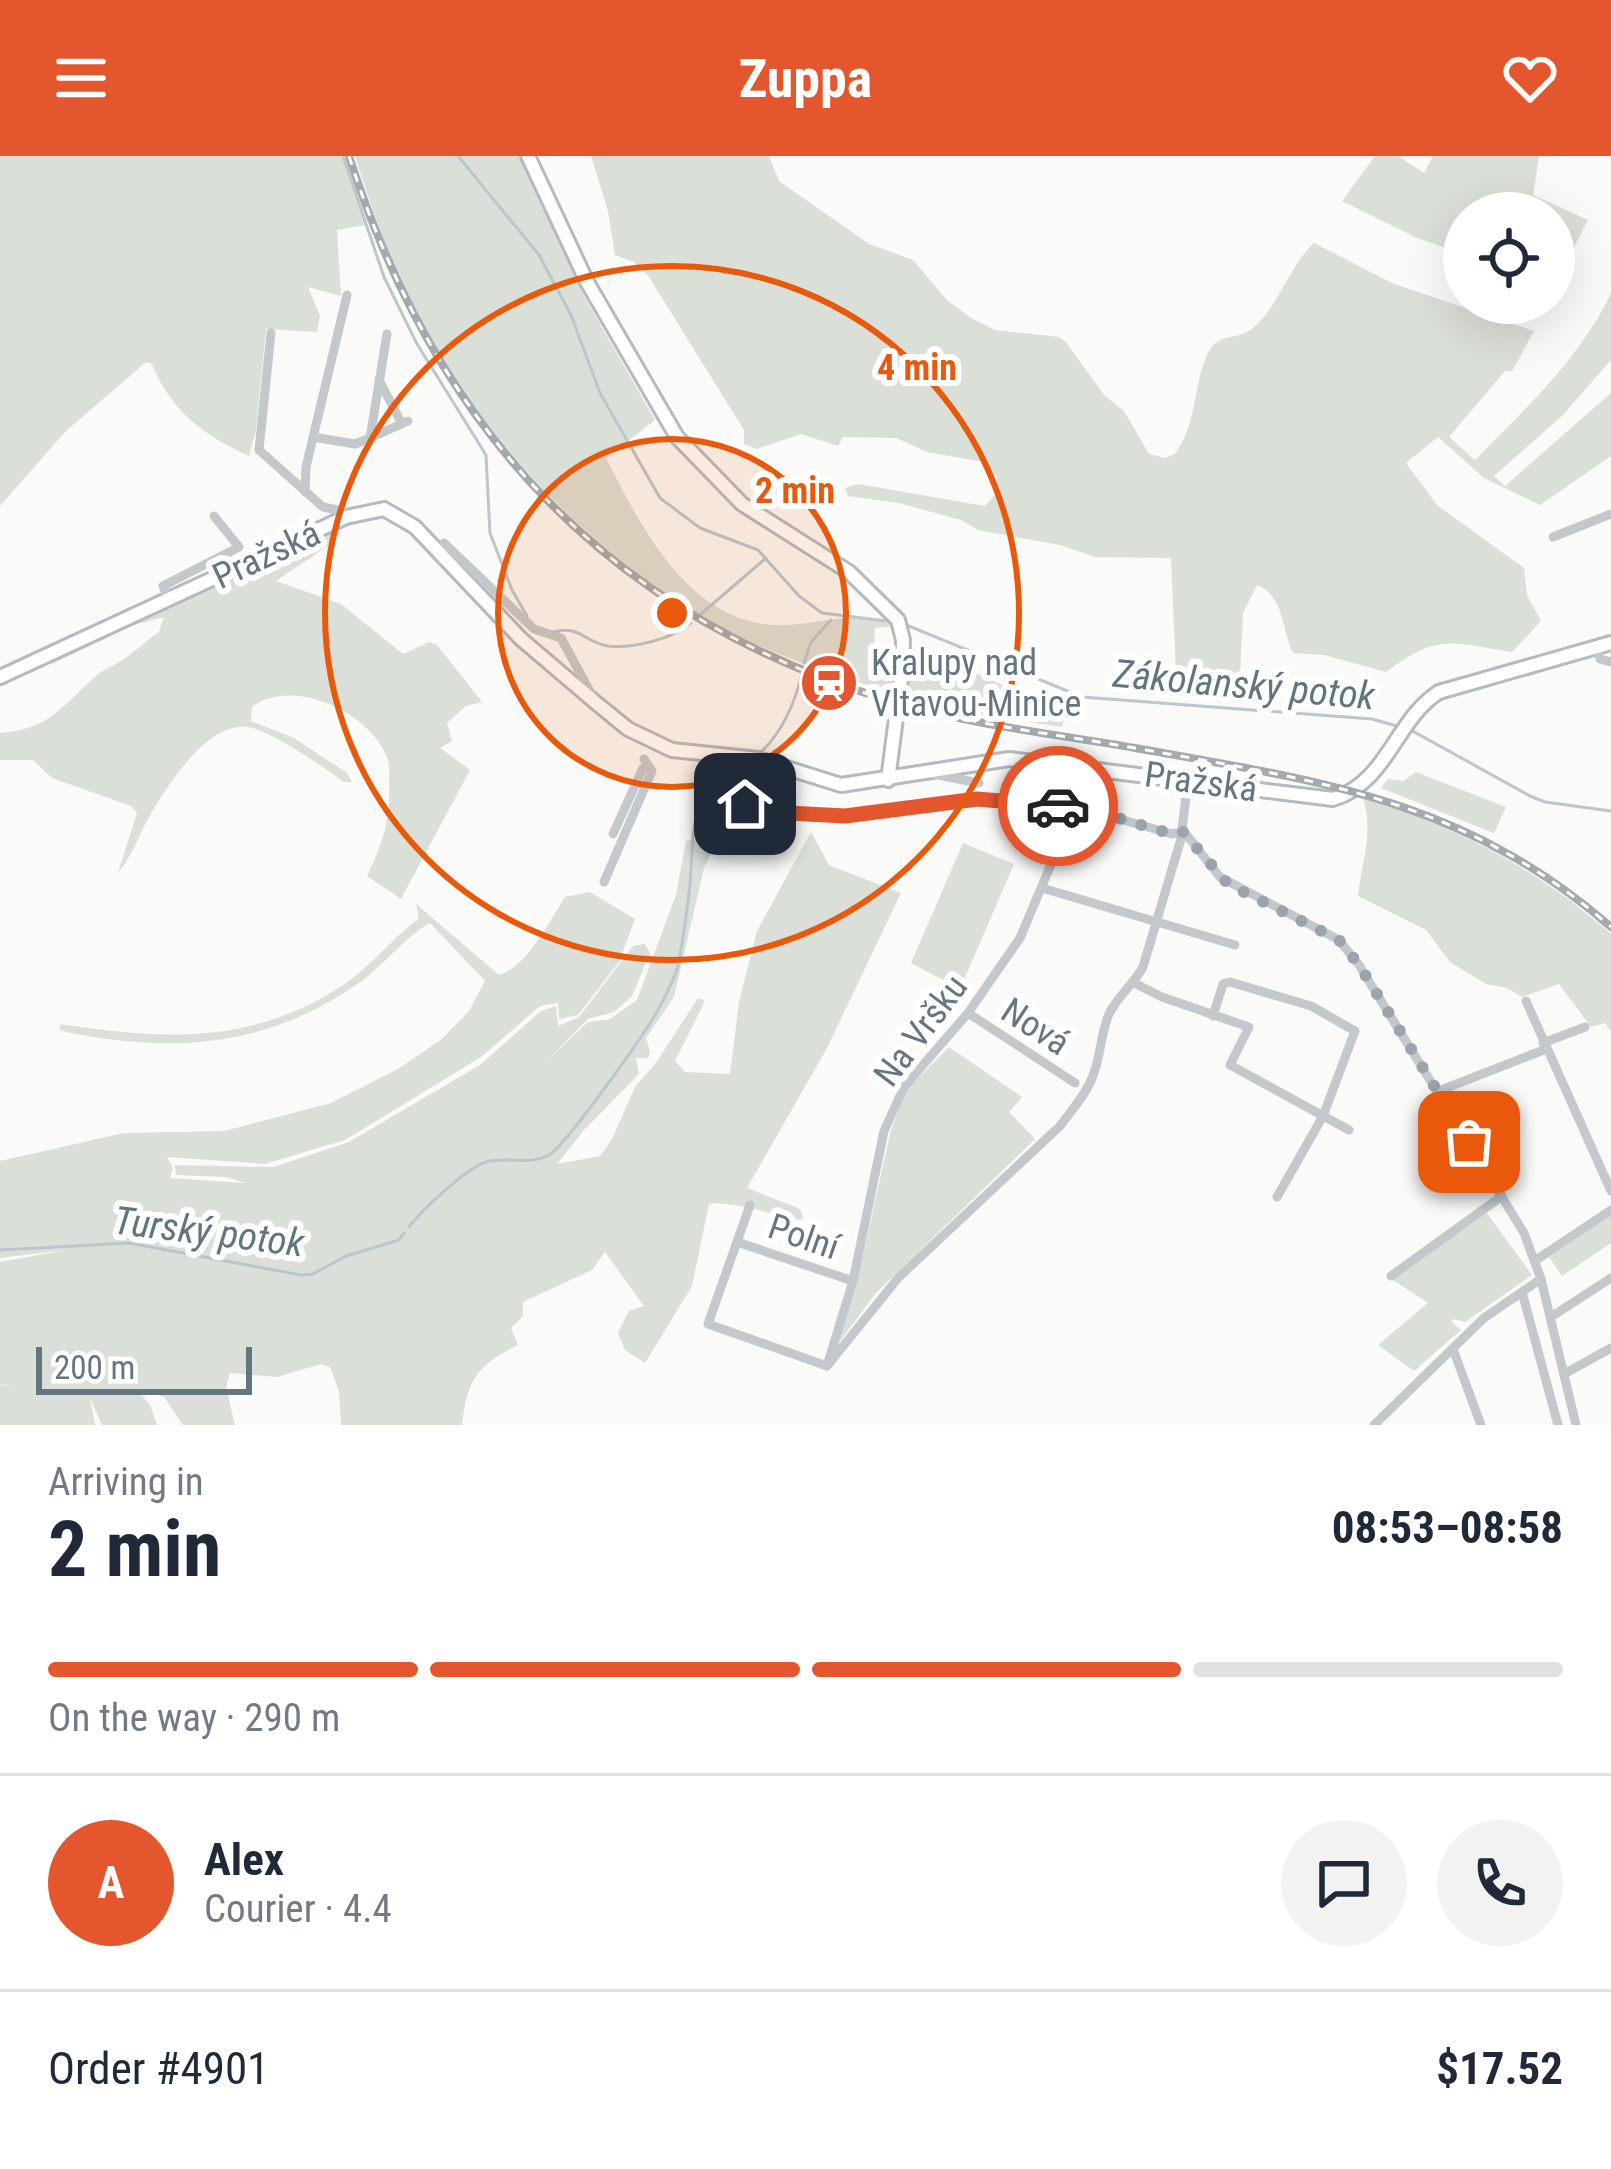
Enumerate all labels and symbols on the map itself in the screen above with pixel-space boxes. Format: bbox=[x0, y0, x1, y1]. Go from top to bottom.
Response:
text: 4 min bbox=[877, 347, 957, 389]
text: 2 min bbox=[755, 470, 835, 512]
street label: Pražská bbox=[206, 512, 327, 598]
centre of rings bbox=[651, 592, 693, 634]
place label: Kralupy nad Vltavou-Minice bbox=[871, 642, 1081, 725]
water label: Zákolanský potok bbox=[1110, 651, 1378, 719]
station icon: Kralupy nad Vltavou-Minice bbox=[798, 652, 860, 714]
courier bbox=[998, 746, 1118, 866]
pin bbox=[694, 753, 796, 855]
street label: Pražská bbox=[1142, 753, 1260, 811]
street label: Na Vršku bbox=[865, 967, 976, 1095]
street label: Nová bbox=[994, 989, 1077, 1064]
pin bbox=[1418, 1091, 1520, 1193]
water label: Turský potok bbox=[111, 1198, 307, 1267]
street label: Polní bbox=[763, 1205, 846, 1269]
scale bar bbox=[36, 1341, 252, 1394]

